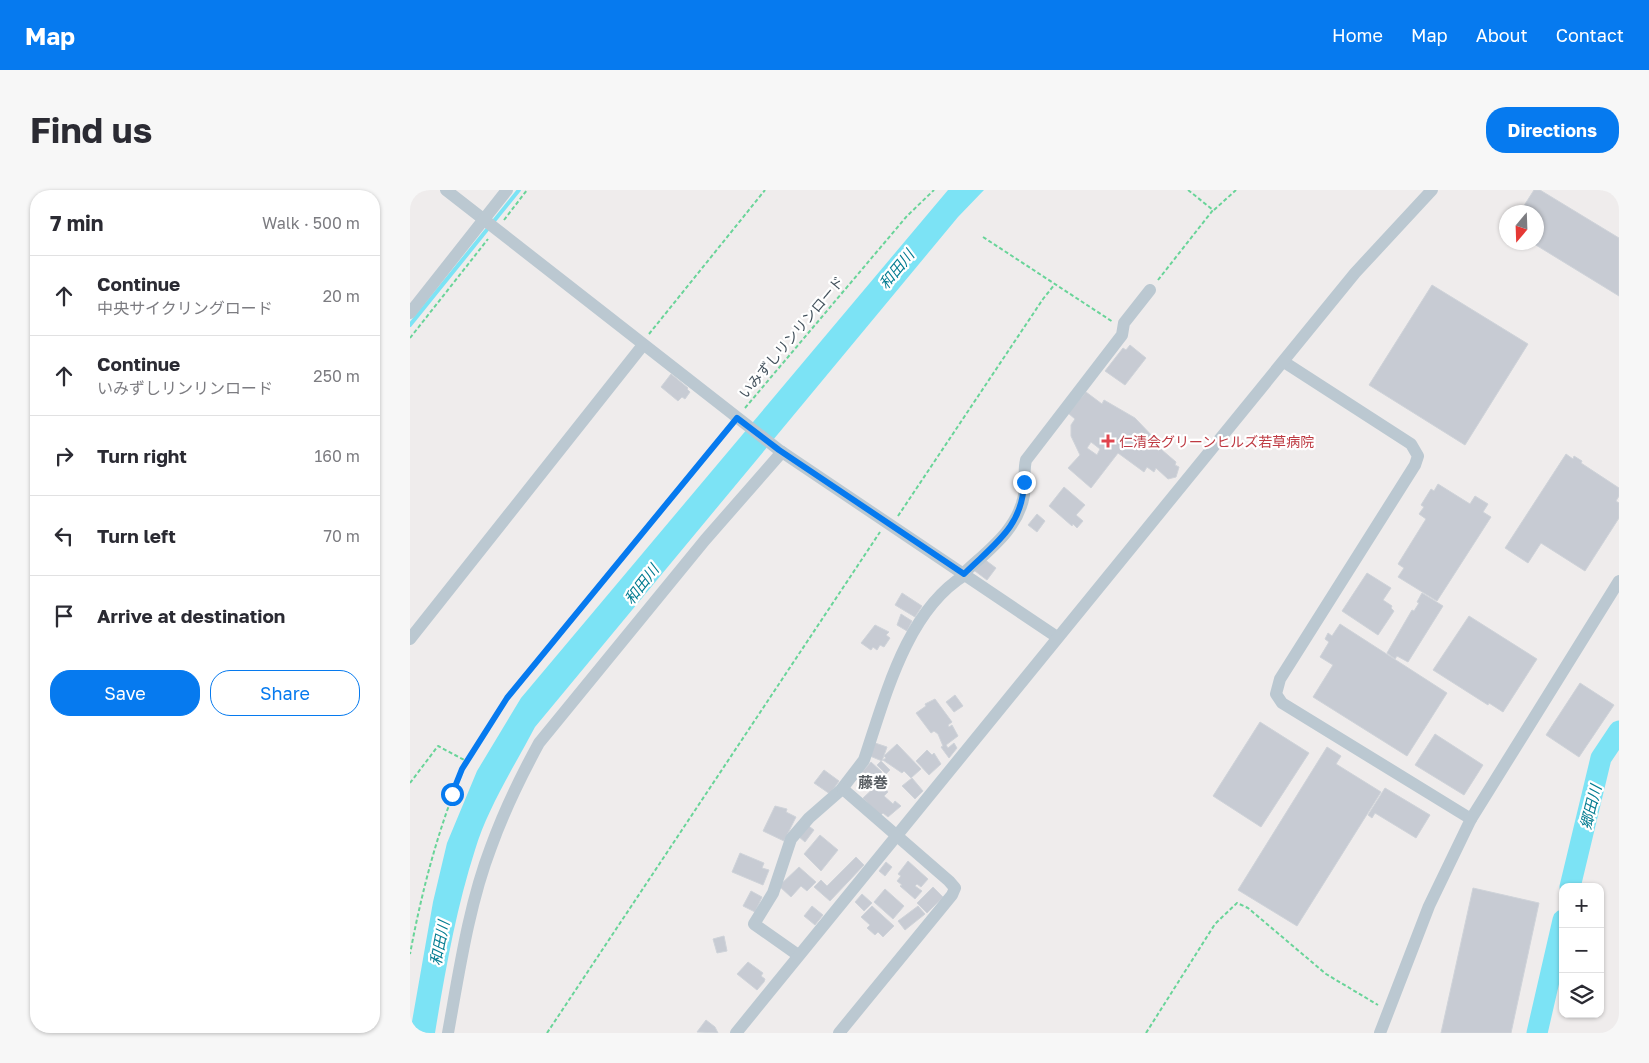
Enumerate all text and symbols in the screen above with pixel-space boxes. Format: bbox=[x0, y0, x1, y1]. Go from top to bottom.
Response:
text: Map bbox=[25, 21, 75, 50]
text: Home bbox=[1332, 24, 1383, 46]
text: Map bbox=[1411, 24, 1448, 46]
text: About bbox=[1476, 24, 1528, 46]
text: Contact bbox=[1556, 24, 1624, 46]
button: Directions bbox=[1486, 107, 1619, 153]
text: Find us bbox=[30, 109, 152, 151]
north arrow bbox=[1499, 205, 1544, 250]
text: 7 min bbox=[50, 210, 104, 236]
text: Walk · 500 m bbox=[262, 213, 360, 233]
water label: 和田川 bbox=[875, 244, 918, 292]
text: Continue bbox=[97, 272, 180, 295]
street label: いみずしリンリンロード bbox=[735, 273, 847, 401]
icon: ahead bbox=[50, 282, 78, 310]
text: 20 m bbox=[323, 286, 360, 306]
text: 中央サイクリングロード bbox=[97, 298, 273, 318]
text: Continue bbox=[97, 352, 180, 375]
icon: ahead bbox=[50, 362, 78, 390]
text: 250 m bbox=[313, 366, 360, 386]
text: いみずしリンリンロード bbox=[97, 378, 273, 398]
place label: 仁清会グリーンヒルズ若草病院 bbox=[1119, 433, 1314, 450]
marker: 仁清会グリーンヒルズ若草病院 bbox=[1101, 434, 1115, 448]
icon: right bbox=[50, 442, 78, 470]
text: Turn right bbox=[97, 444, 187, 467]
text: 160 m bbox=[314, 446, 360, 466]
route end bbox=[1013, 471, 1036, 494]
icon: left bbox=[50, 522, 78, 550]
text: Turn left bbox=[97, 524, 176, 547]
text: 70 m bbox=[323, 526, 360, 546]
water label: 和田川 bbox=[620, 559, 663, 607]
icon: arrive bbox=[50, 602, 78, 630]
text: Arrive at destination bbox=[97, 604, 285, 627]
button: Save bbox=[50, 670, 200, 716]
button: Share bbox=[210, 670, 360, 716]
district label: 藤巻 bbox=[858, 773, 888, 791]
water label: 郷田川 bbox=[1576, 781, 1605, 831]
route start bbox=[441, 783, 464, 806]
map controls bbox=[1559, 883, 1604, 1018]
button: + bbox=[1559, 883, 1604, 928]
water label: 和田川 bbox=[426, 917, 453, 967]
button: − bbox=[1559, 928, 1604, 973]
button: layers bbox=[1559, 973, 1604, 1018]

